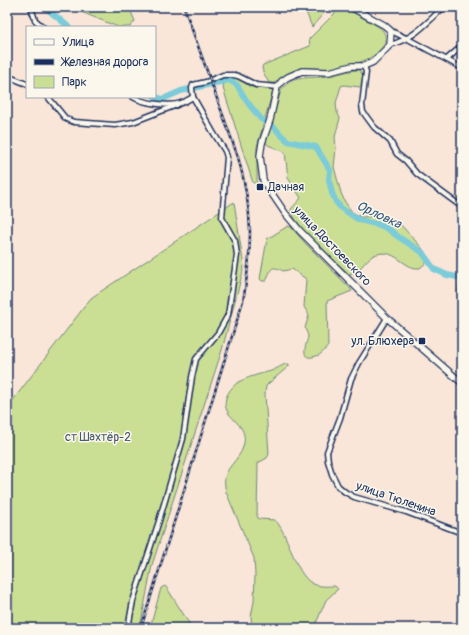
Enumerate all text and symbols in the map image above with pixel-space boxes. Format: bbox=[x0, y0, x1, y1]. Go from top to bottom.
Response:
legend bbox=[26, 26, 156, 98]
text: Улица bbox=[62, 35, 94, 50]
text: Железная дорога bbox=[60, 55, 149, 70]
text: Парк bbox=[62, 75, 87, 90]
place label: Дачная bbox=[267, 180, 304, 195]
marker: Дачная bbox=[255, 182, 265, 192]
water label: Орловка bbox=[354, 198, 405, 233]
street label: улица Достоевского bbox=[289, 202, 374, 290]
place label: ул. Блюхера bbox=[350, 334, 414, 349]
marker: ул. Блюхера bbox=[417, 336, 427, 346]
park label: ст Шахтёр-2 bbox=[65, 430, 131, 445]
street label: улица Тюленина bbox=[353, 478, 438, 520]

